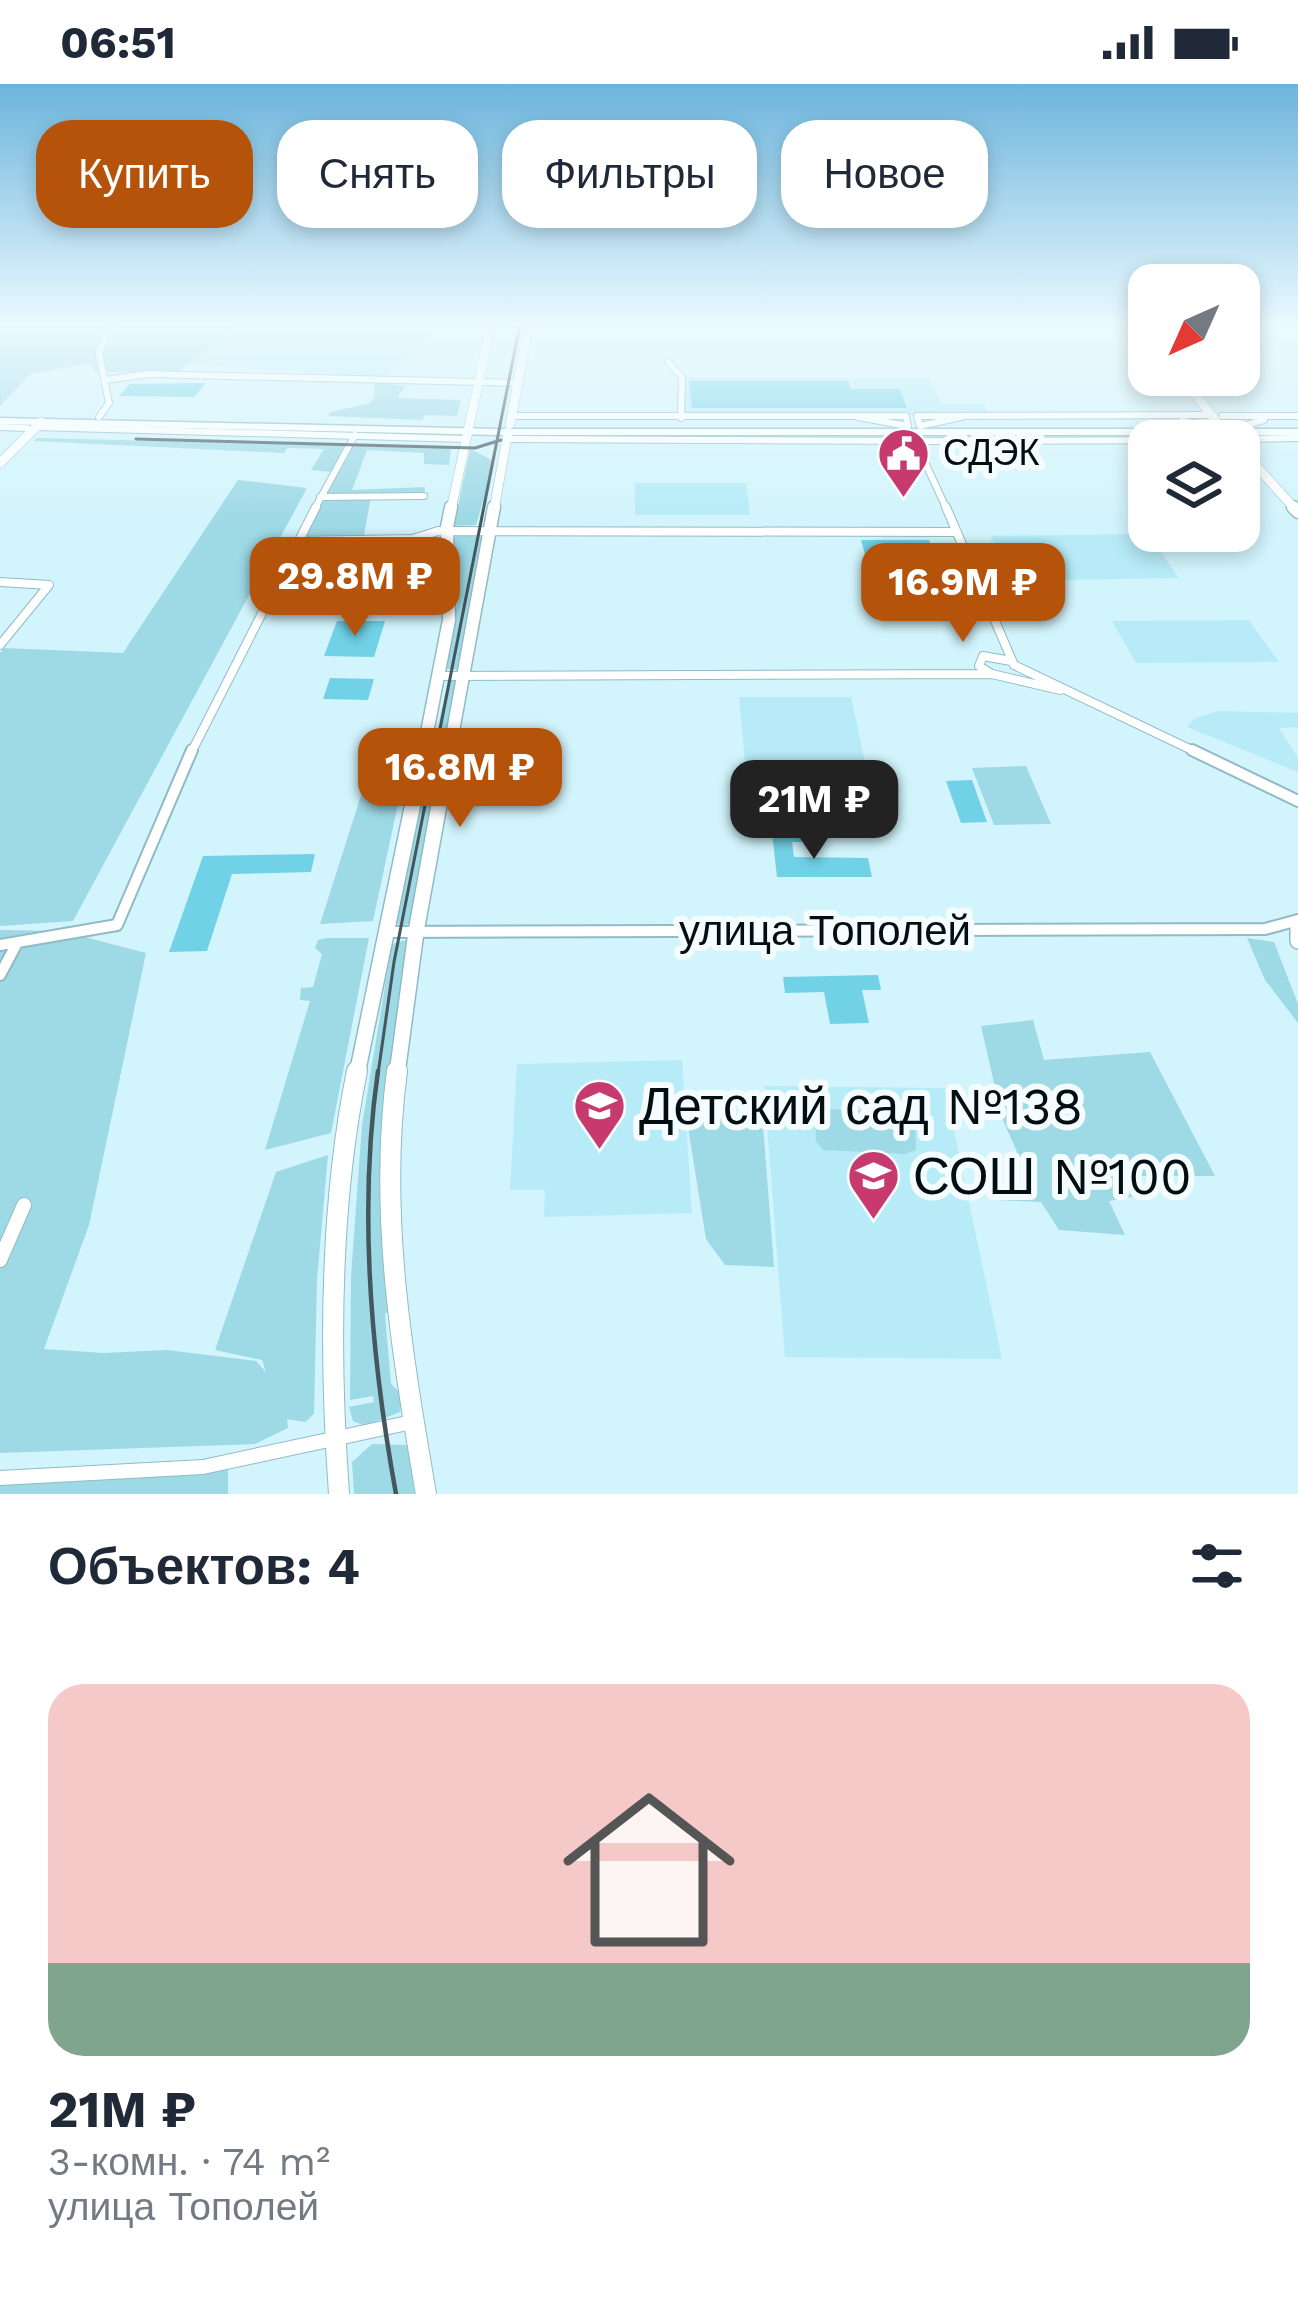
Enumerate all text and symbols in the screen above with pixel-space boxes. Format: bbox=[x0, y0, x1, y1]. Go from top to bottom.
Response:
text: 06:51 bbox=[60, 16, 176, 69]
chip: Купить bbox=[36, 120, 253, 228]
chip: Снять bbox=[277, 120, 478, 228]
chip: Фильтры bbox=[502, 120, 757, 228]
chip: Новое bbox=[781, 120, 988, 228]
north arrow bbox=[1128, 264, 1260, 396]
map controls bbox=[1128, 264, 1260, 552]
button: layers bbox=[1128, 420, 1260, 552]
public building icon: СДЭК bbox=[876, 425, 932, 499]
place label: СДЭК bbox=[943, 432, 1039, 474]
pin: 29.8M ₽ bbox=[244, 537, 466, 639]
pin: 16.9M ₽ bbox=[852, 543, 1074, 645]
text: 29.8M ₽ bbox=[277, 553, 433, 598]
text: 16.9M ₽ bbox=[888, 559, 1038, 604]
pin: 16.8M ₽ bbox=[349, 728, 571, 830]
text: 16.8M ₽ bbox=[385, 744, 535, 789]
pin: 21M ₽ bbox=[730, 760, 898, 862]
text: 21M ₽ bbox=[757, 776, 871, 821]
street label: улица Тополей bbox=[679, 906, 971, 955]
place label: Детский сад №138 bbox=[639, 1077, 1083, 1136]
school or university icon: Детский сад №138 bbox=[572, 1078, 628, 1152]
place label: СОШ №100 bbox=[913, 1147, 1192, 1206]
school or university icon: СОШ №100 bbox=[846, 1148, 902, 1222]
icon: filters bbox=[1184, 1533, 1250, 1599]
text: Объектов: 4 bbox=[48, 1537, 360, 1596]
icon: home bbox=[541, 1762, 757, 1978]
text: 21M ₽ bbox=[48, 2080, 196, 2139]
text: 3-комн. · 74 m² bbox=[48, 2139, 330, 2184]
text: улица Тополей bbox=[48, 2184, 319, 2229]

